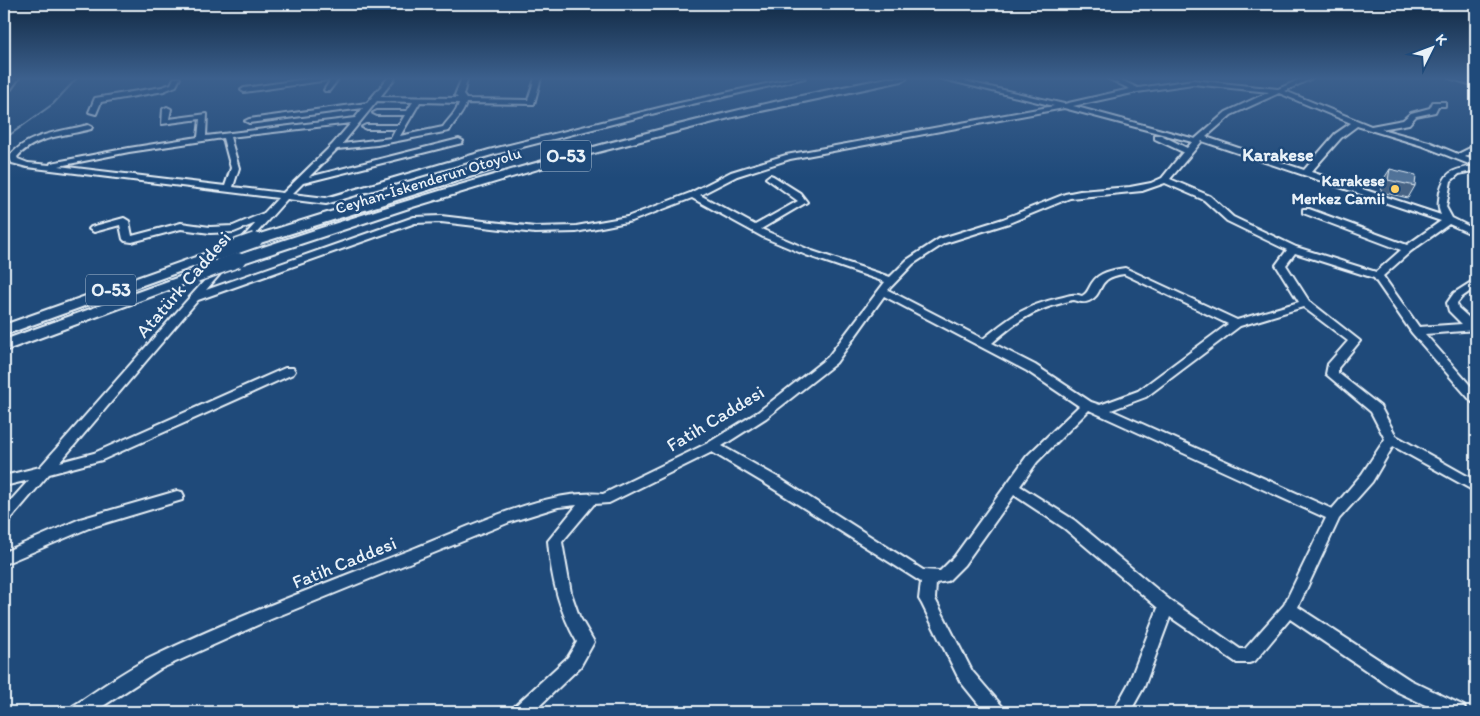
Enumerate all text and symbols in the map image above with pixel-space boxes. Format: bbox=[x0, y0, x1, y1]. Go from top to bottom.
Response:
north arrow bbox=[1408, 22, 1458, 72]
text: K bbox=[1432, 31, 1451, 49]
road number: O-53 bbox=[541, 140, 591, 172]
street label: Ceyhan-İskenderun Otoyolu bbox=[333, 143, 524, 218]
district label: Karakese bbox=[1242, 144, 1314, 166]
place label: Karakese Merkez Camii bbox=[1291, 171, 1385, 208]
marker: Karakese Merkez Camii bbox=[1389, 183, 1401, 195]
street label: Atatürk Caddesi bbox=[131, 226, 236, 342]
road number: O-53 bbox=[86, 274, 136, 306]
street label: Fatih Caddesi bbox=[662, 380, 768, 457]
street label: Fatih Caddesi bbox=[289, 531, 400, 594]

